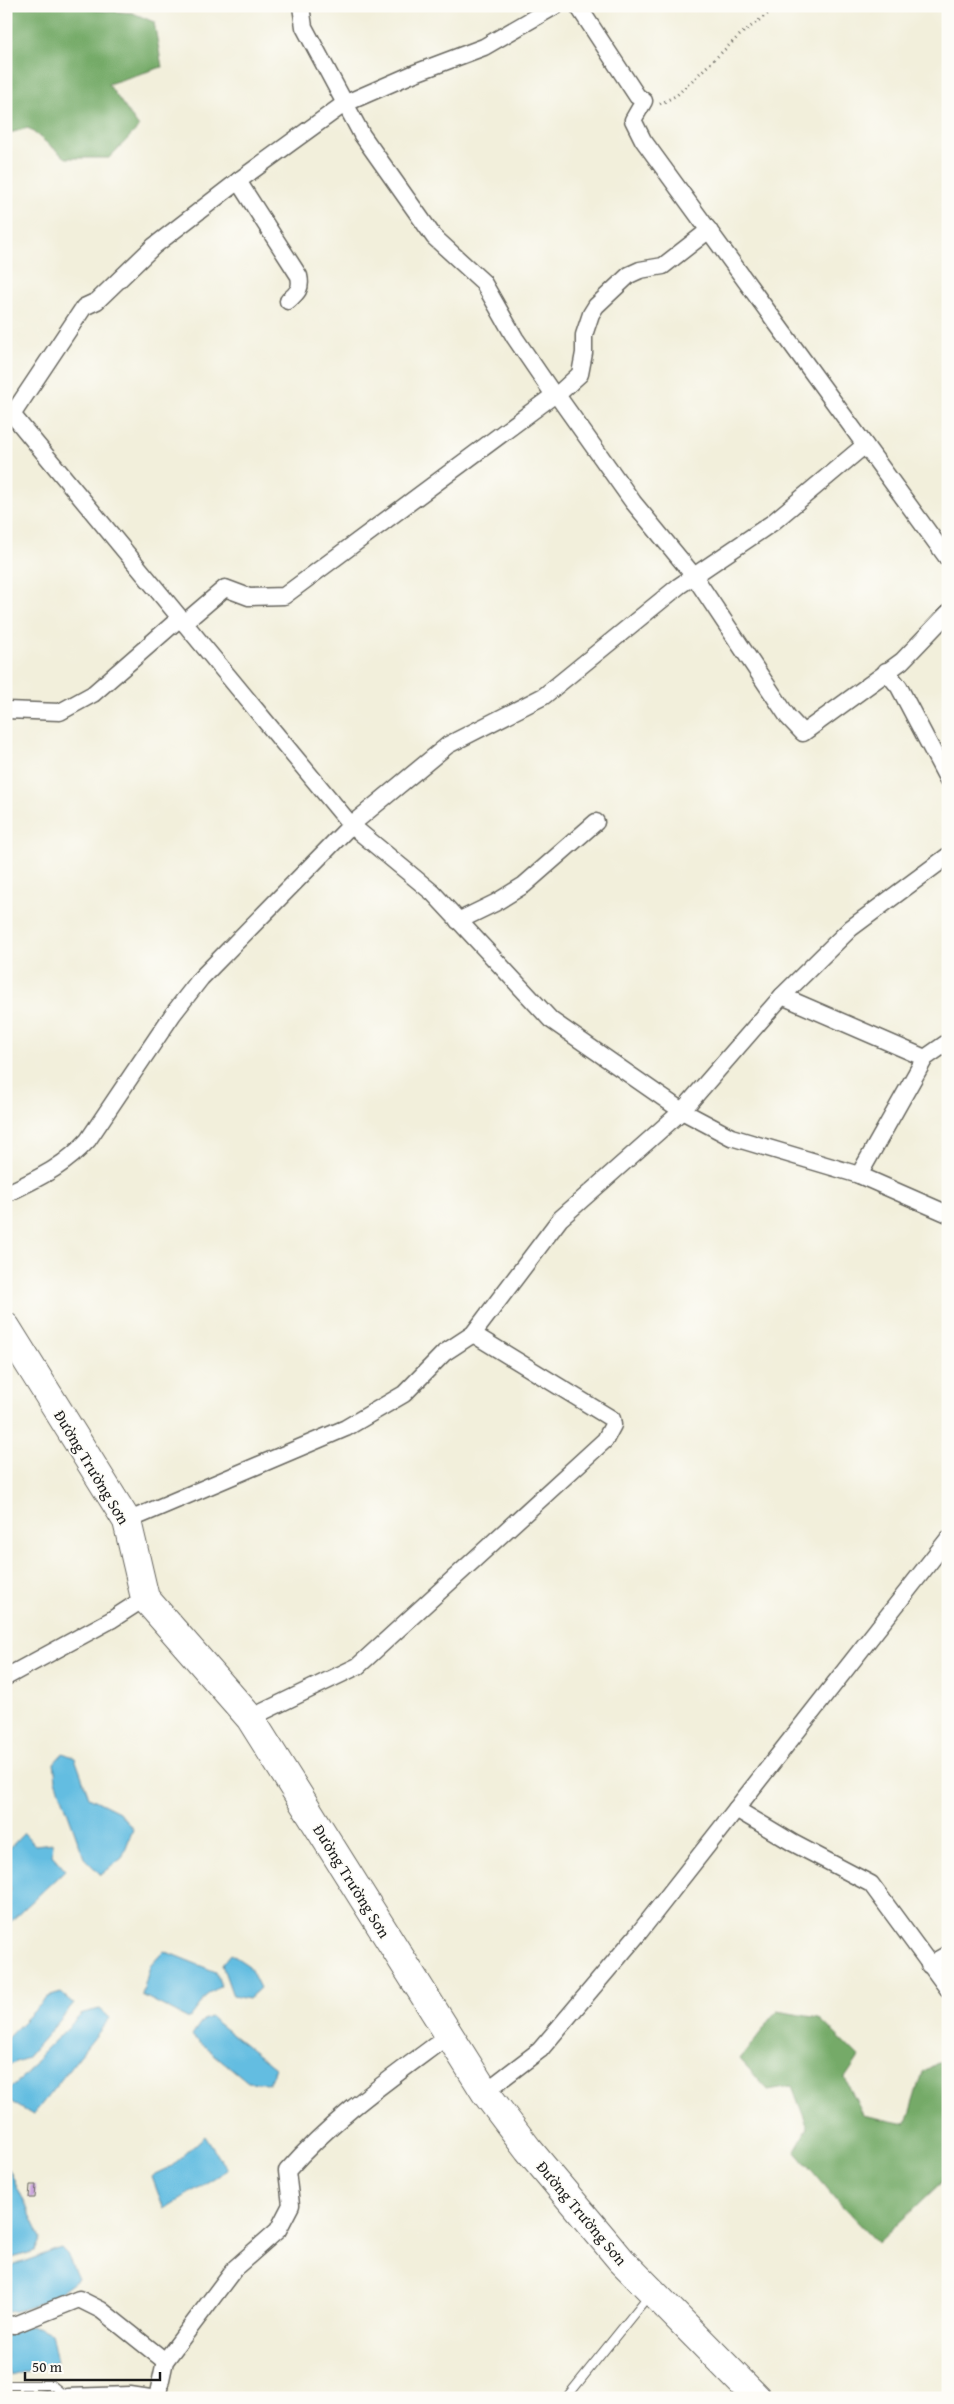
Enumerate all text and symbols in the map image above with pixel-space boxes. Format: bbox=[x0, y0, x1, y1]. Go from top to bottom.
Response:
street label: Đường Trường Sơn bbox=[48, 1405, 136, 1529]
street label: Đường Trường Sơn bbox=[307, 1820, 397, 1942]
street label: Đường Trường Sơn bbox=[531, 2156, 633, 2270]
scale bar bbox=[25, 2349, 160, 2381]
text: 50 m bbox=[32, 2356, 63, 2377]

